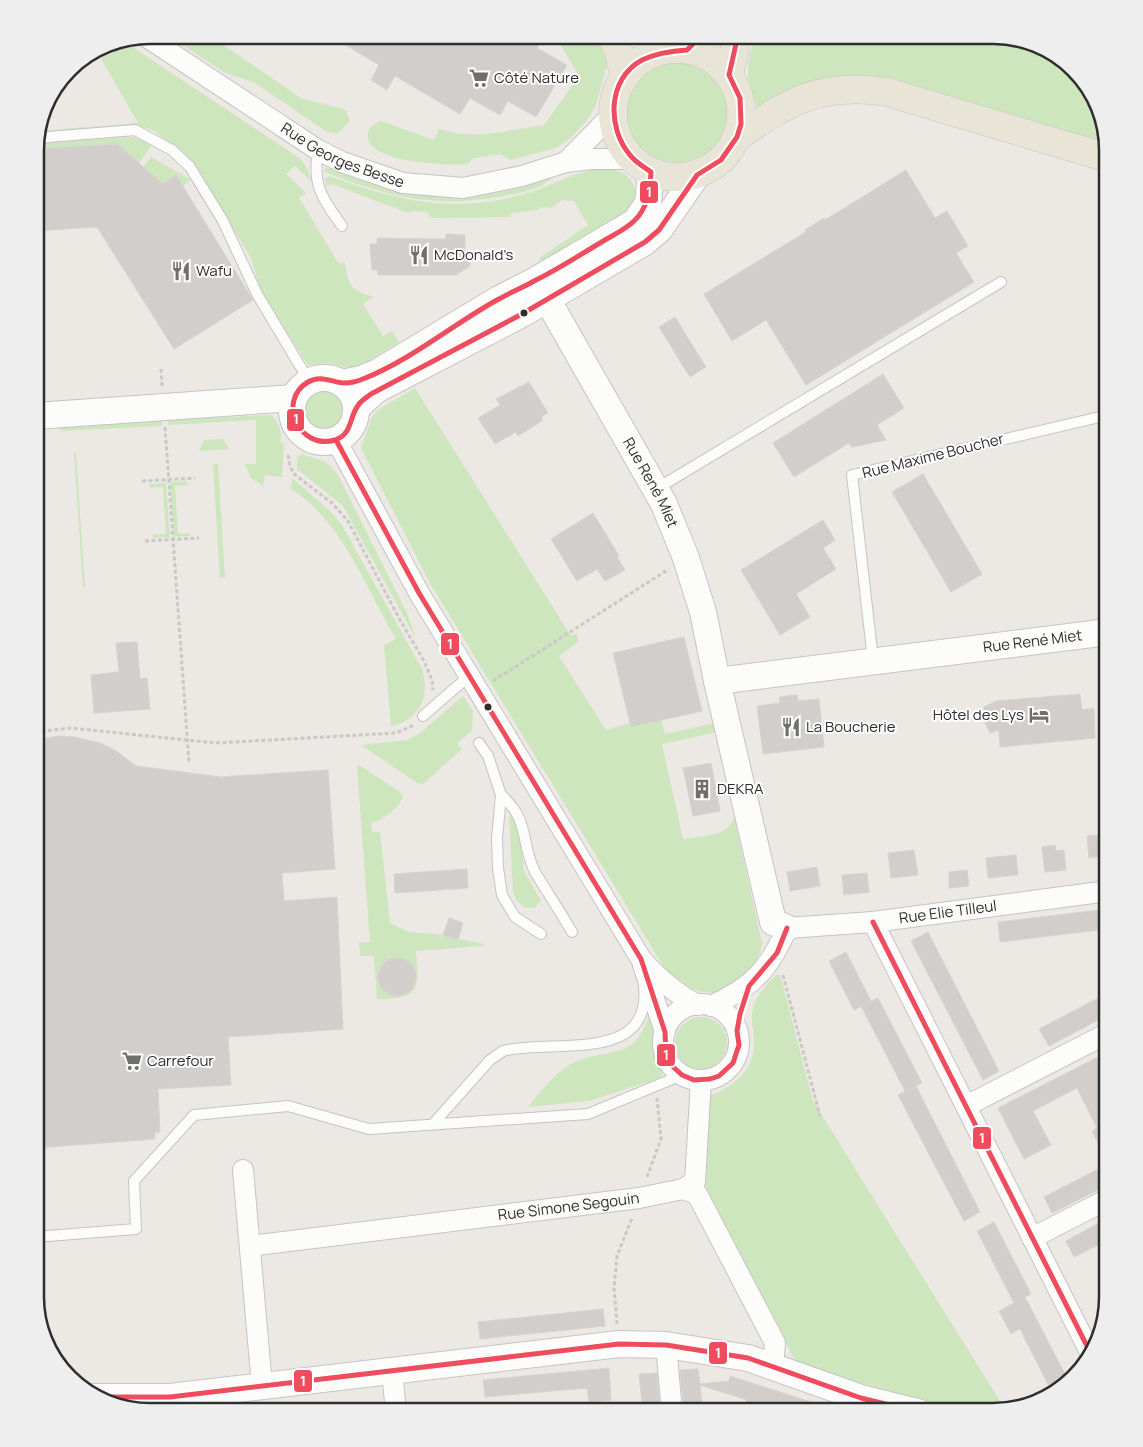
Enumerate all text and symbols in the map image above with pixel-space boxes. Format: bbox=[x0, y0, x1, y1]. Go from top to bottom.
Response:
supermarket icon: Côté Nature bbox=[468, 67, 490, 89]
place label: Côté Nature bbox=[494, 67, 579, 88]
street label: Rue Georges Besse bbox=[277, 117, 408, 193]
line badge: 1 bbox=[639, 180, 659, 204]
text: 1 bbox=[646, 182, 652, 201]
restaurant icon: McDonald's bbox=[408, 244, 430, 266]
place label: McDonald's bbox=[434, 244, 513, 265]
restaurant icon: Wafu bbox=[170, 260, 192, 282]
place label: Wafu bbox=[196, 260, 232, 281]
unlabelled marker bbox=[519, 308, 529, 318]
line badge: 1 bbox=[286, 408, 305, 432]
text: 1 bbox=[293, 409, 299, 428]
street label: Rue Maxime Boucher bbox=[860, 428, 1006, 483]
street label: Rue René Miet bbox=[618, 433, 684, 531]
street label: Rue René Miet bbox=[982, 624, 1083, 658]
line badge: 1 bbox=[440, 632, 460, 656]
text: 1 bbox=[447, 634, 453, 653]
unlabelled marker bbox=[483, 702, 493, 712]
place label: Hôtel des Lys bbox=[933, 704, 1024, 725]
hotel icon: Hôtel des Lys bbox=[1028, 704, 1050, 726]
restaurant icon: La Boucherie bbox=[780, 716, 802, 738]
place label: La Boucherie bbox=[806, 716, 896, 737]
building icon: DEKRA bbox=[691, 778, 713, 800]
place label: DEKRA bbox=[717, 778, 764, 799]
street label: Rue Elie Tilleul bbox=[898, 895, 998, 928]
line badge: 1 bbox=[656, 1043, 676, 1067]
text: 1 bbox=[663, 1045, 669, 1064]
supermarket icon: Carrefour bbox=[121, 1050, 143, 1072]
place label: Carrefour bbox=[147, 1050, 214, 1071]
line badge: 1 bbox=[972, 1126, 992, 1150]
text: 1 bbox=[979, 1128, 985, 1147]
street label: Rue Simone Segouin bbox=[497, 1187, 640, 1225]
line badge: 1 bbox=[708, 1341, 728, 1365]
text: 1 bbox=[715, 1343, 721, 1362]
line badge: 1 bbox=[293, 1369, 313, 1393]
text: 1 bbox=[300, 1371, 306, 1390]

